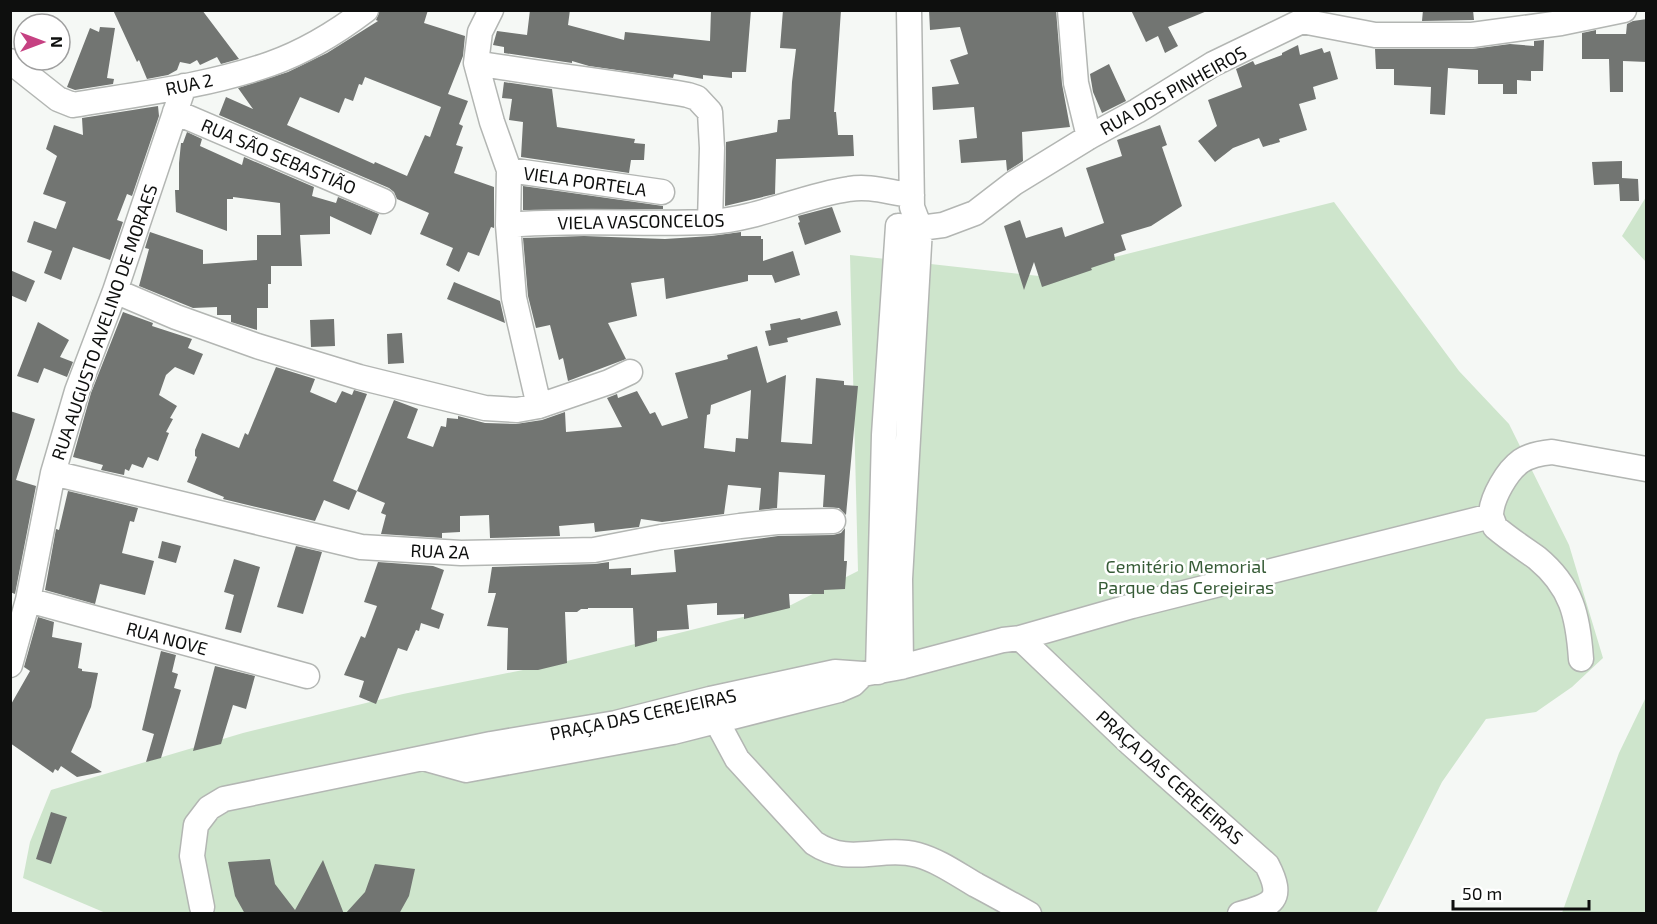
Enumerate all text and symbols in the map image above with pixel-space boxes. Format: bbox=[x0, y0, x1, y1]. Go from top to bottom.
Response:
north arrow bbox=[12, 12, 72, 72]
text: N bbox=[48, 36, 67, 48]
street label: RUA DOS PINHEIROS bbox=[1096, 41, 1250, 139]
street label: RUA 2 bbox=[163, 68, 215, 100]
street label: RUA SÃO SEBASTIÃO bbox=[198, 113, 360, 199]
street label: VIELA PORTELA bbox=[522, 161, 649, 201]
street label: RUA AUGUSTO AVELINO DE MORAES bbox=[46, 181, 162, 463]
street label: VIELA VASCONCELOS bbox=[557, 209, 725, 233]
street label: RUA 2A bbox=[410, 539, 471, 563]
park label: Cemitério Memorial Parque das Cerejeiras bbox=[1098, 555, 1274, 598]
street label: RUA NOVE bbox=[124, 617, 210, 659]
street label: PRAÇA DAS CEREJEIRAS bbox=[548, 683, 738, 745]
street label: PRAÇA DAS CEREJEIRAS bbox=[1091, 705, 1248, 849]
scale bar bbox=[1453, 873, 1590, 911]
text: 50 m bbox=[1462, 882, 1502, 904]

